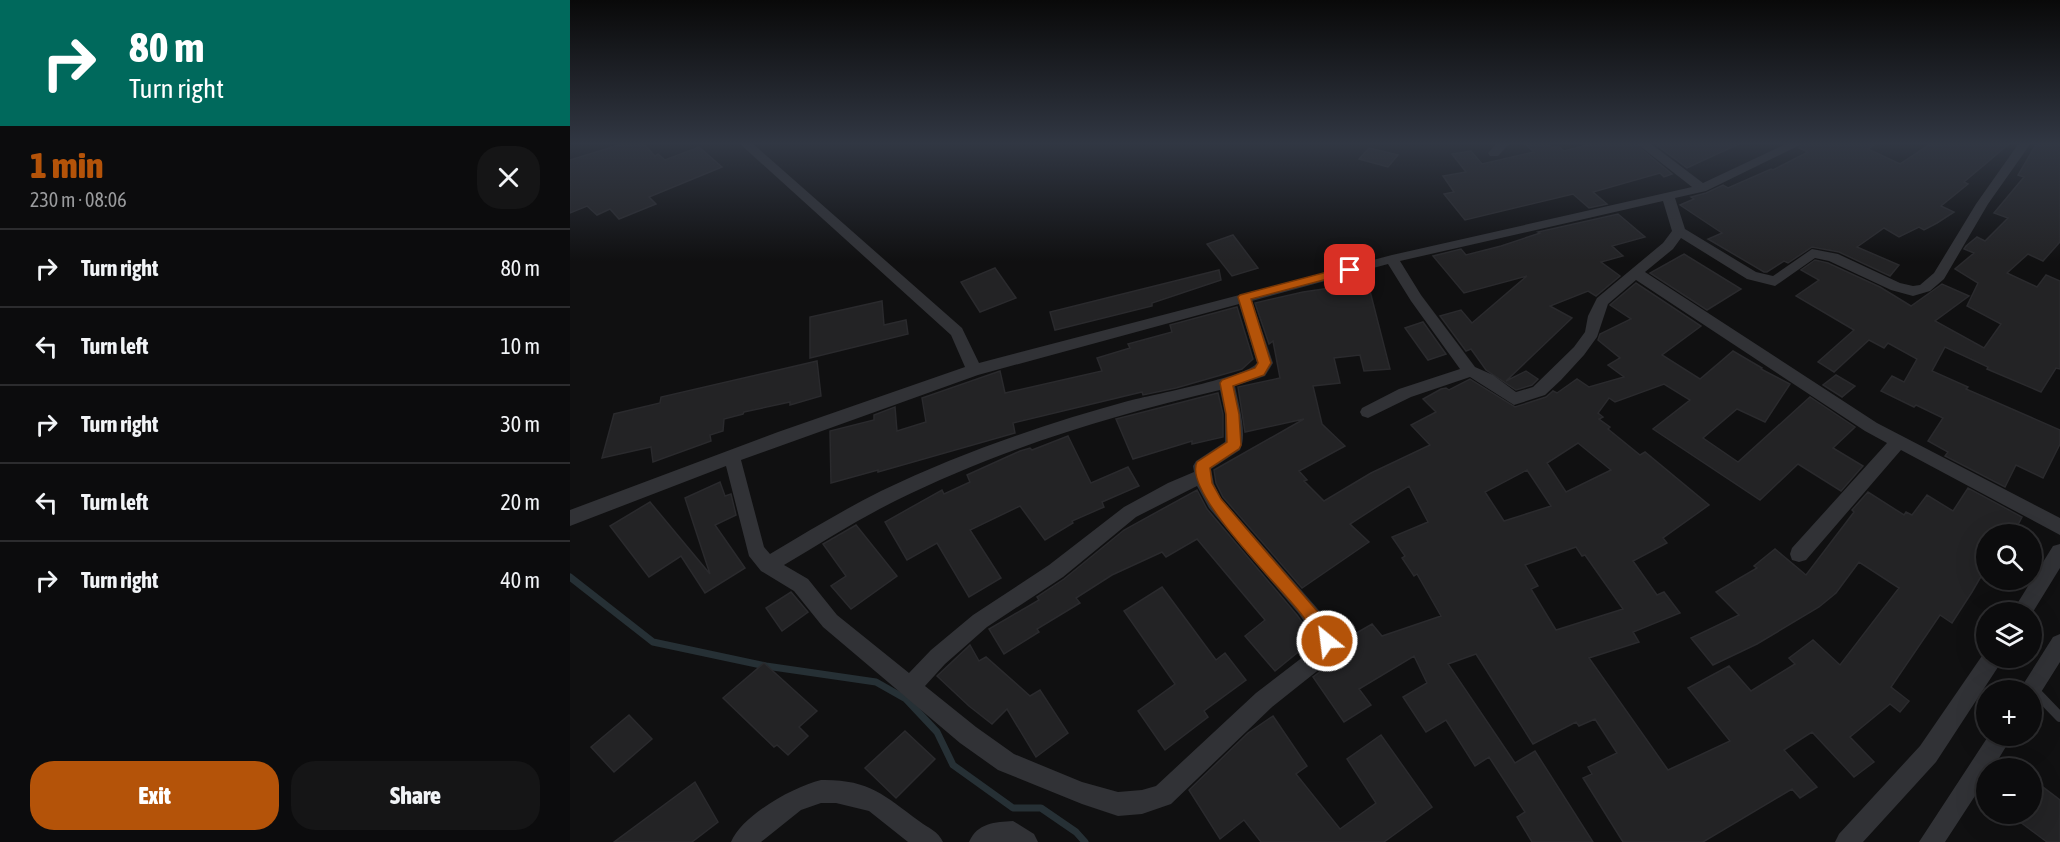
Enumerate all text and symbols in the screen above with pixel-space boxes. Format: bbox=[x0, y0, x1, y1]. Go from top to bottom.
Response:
text: 80 m bbox=[129, 23, 204, 71]
icon: right bbox=[30, 24, 108, 102]
text: Turn right bbox=[129, 73, 224, 104]
text: 1 min bbox=[30, 144, 104, 186]
button: close bbox=[477, 146, 540, 209]
text: 230 m · 08:06 bbox=[30, 188, 127, 211]
pin bbox=[1324, 244, 1375, 295]
icon: right bbox=[30, 252, 63, 285]
icon: arrive bbox=[1333, 253, 1366, 286]
text: Turn right bbox=[81, 255, 158, 281]
text: 80 m bbox=[500, 255, 540, 281]
icon: left bbox=[30, 330, 63, 363]
text: Turn left bbox=[81, 333, 148, 359]
text: 10 m bbox=[500, 333, 540, 359]
icon: right bbox=[30, 408, 63, 441]
text: Turn right bbox=[81, 411, 158, 437]
text: 30 m bbox=[500, 411, 540, 437]
icon: left bbox=[30, 486, 63, 519]
text: Turn left bbox=[81, 489, 148, 515]
text: 20 m bbox=[500, 489, 540, 515]
map controls bbox=[1976, 524, 2042, 824]
button: search bbox=[1976, 524, 2042, 590]
icon: right bbox=[30, 564, 63, 597]
text: Turn right bbox=[81, 567, 158, 593]
text: 40 m bbox=[500, 567, 540, 593]
button: layers bbox=[1976, 602, 2042, 668]
position arrow bbox=[1295, 609, 1359, 673]
button: + bbox=[1976, 680, 2042, 746]
button: − bbox=[1976, 758, 2042, 824]
button: Exit bbox=[30, 761, 279, 830]
button: Share bbox=[291, 761, 540, 830]

